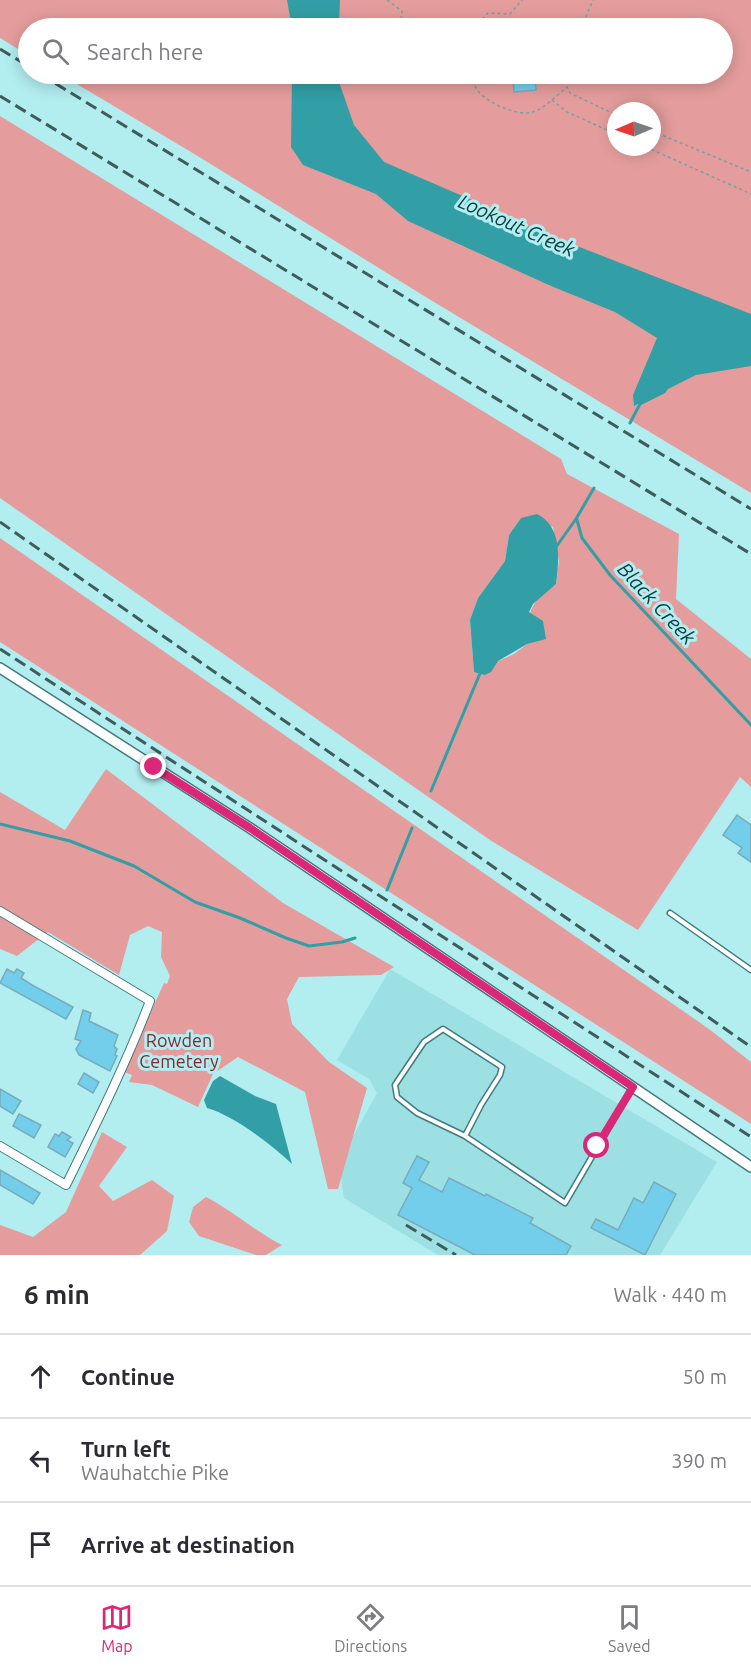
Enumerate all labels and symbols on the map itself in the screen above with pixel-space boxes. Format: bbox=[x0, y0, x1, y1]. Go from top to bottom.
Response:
north arrow bbox=[607, 102, 661, 156]
water label: Lookout Creek bbox=[455, 189, 579, 261]
water label: Black Creek bbox=[613, 557, 701, 649]
route end bbox=[140, 753, 166, 779]
park label: Rowden Cemetery bbox=[139, 1030, 219, 1071]
route start bbox=[583, 1132, 609, 1158]

